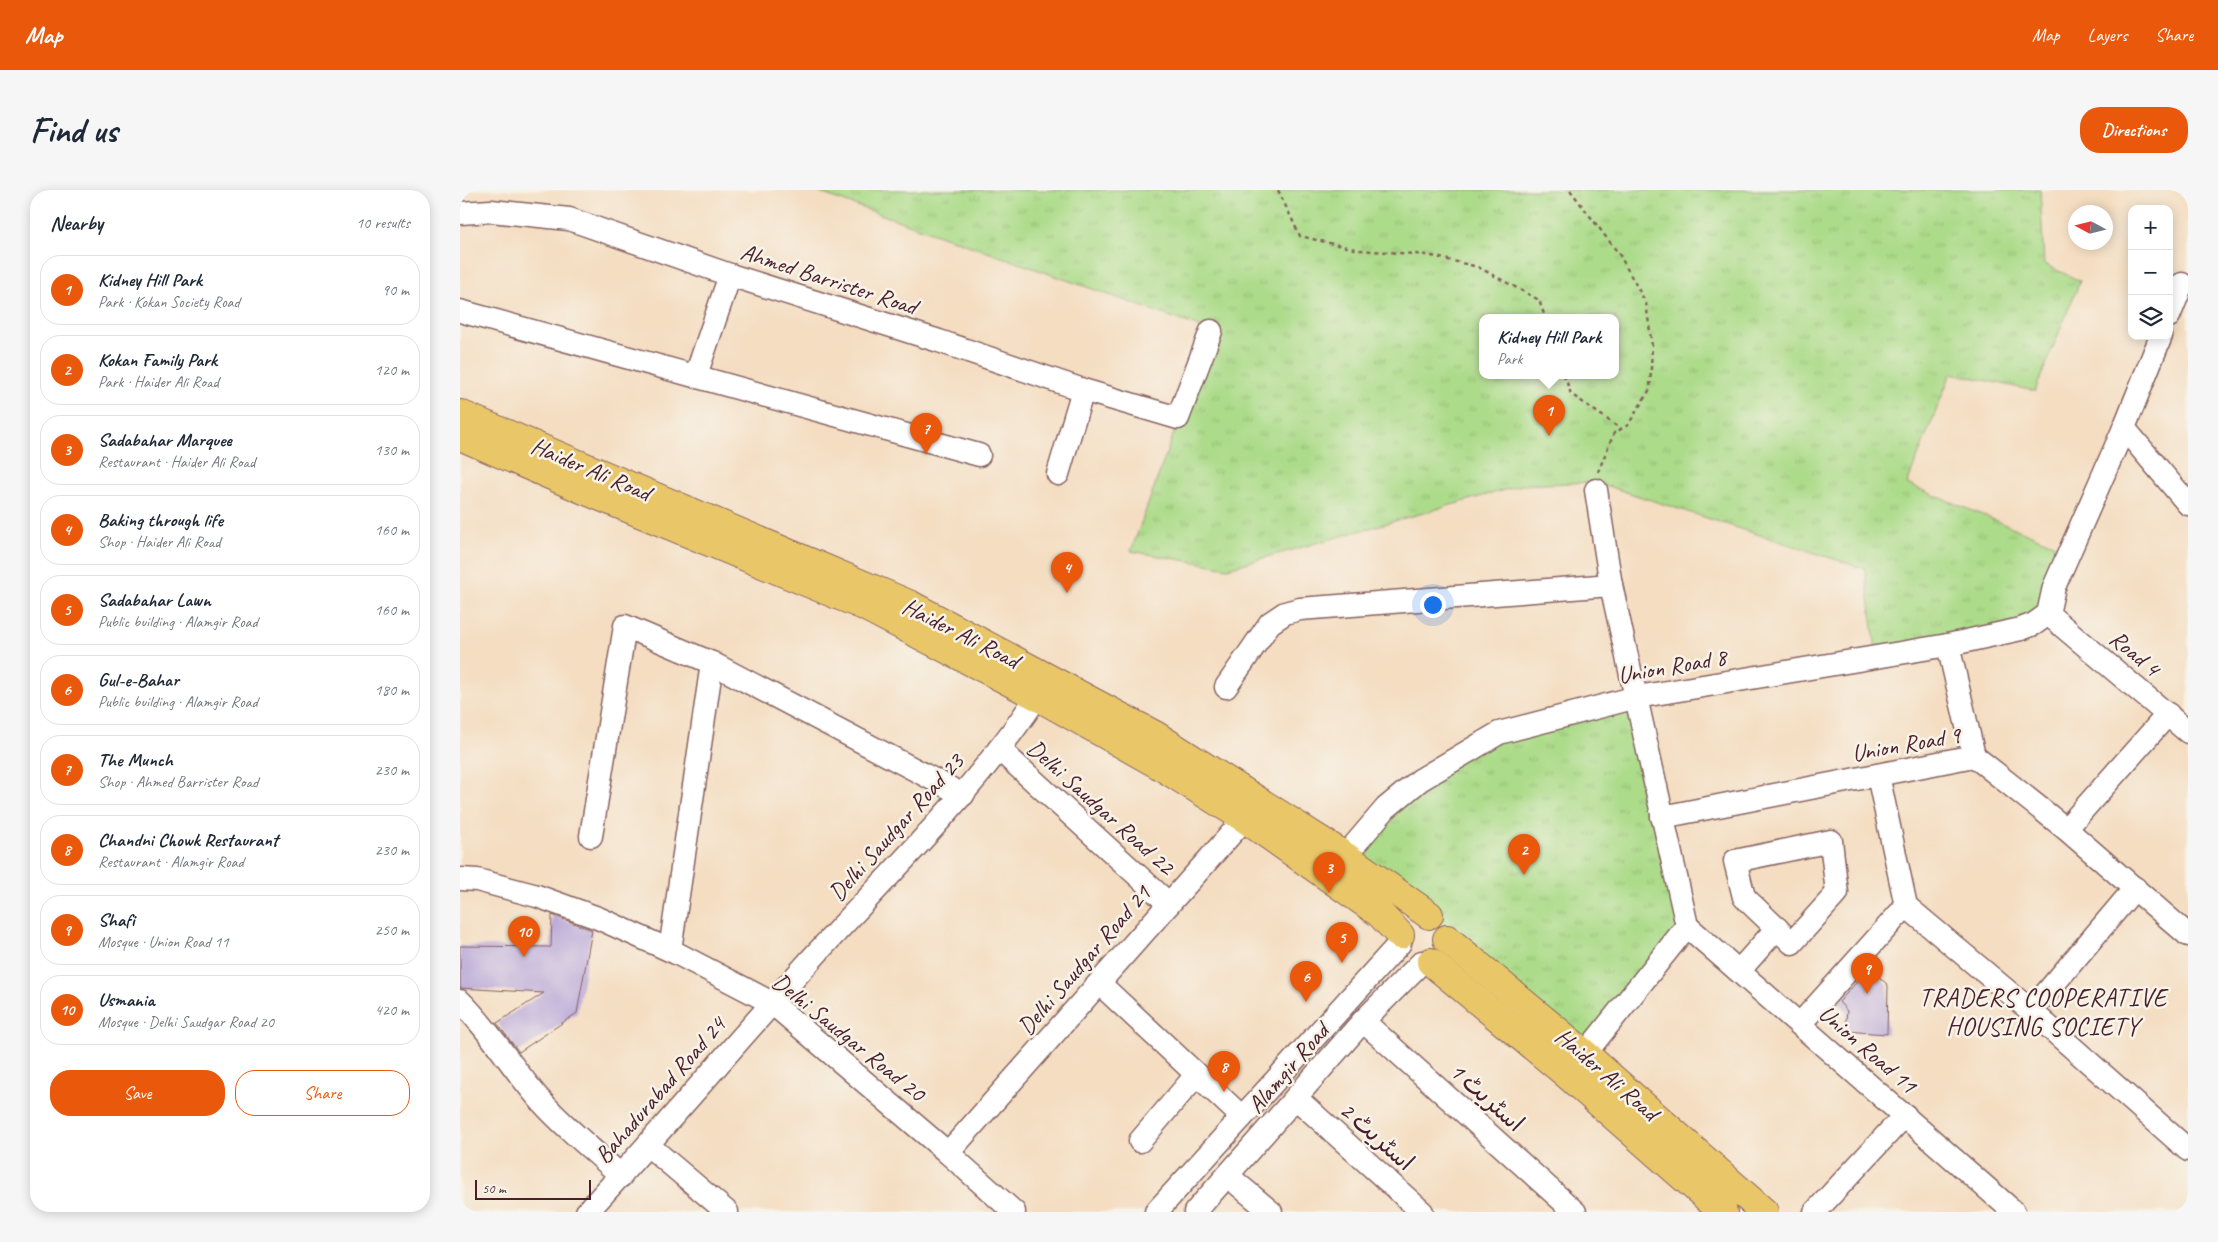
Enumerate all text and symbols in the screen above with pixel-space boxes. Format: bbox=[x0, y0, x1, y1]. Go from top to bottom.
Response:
text: Map bbox=[25, 20, 62, 50]
text: Map bbox=[2032, 24, 2060, 46]
text: Layers bbox=[2088, 24, 2127, 46]
text: Share bbox=[2155, 24, 2193, 46]
button: Directions bbox=[2080, 107, 2188, 153]
text: Find us bbox=[30, 108, 117, 153]
north arrow bbox=[2068, 205, 2113, 250]
map controls bbox=[2128, 205, 2173, 340]
button: + bbox=[2128, 205, 2173, 250]
text: Nearby bbox=[50, 210, 103, 236]
text: 10 results bbox=[356, 213, 410, 233]
street label: Ahmed Barrister Road bbox=[737, 236, 924, 323]
button: − bbox=[2128, 250, 2173, 295]
text: Kidney Hill Park bbox=[98, 268, 202, 292]
text: 1 bbox=[63, 280, 71, 300]
text: 90 m bbox=[382, 280, 409, 300]
text: Park · Kokan Society Road bbox=[98, 292, 240, 312]
button: layers bbox=[2128, 295, 2173, 340]
popup bbox=[1479, 314, 1619, 379]
text: Kidney Hill Park bbox=[1497, 325, 1601, 349]
text: Kokan Family Park bbox=[98, 348, 217, 372]
text: Park bbox=[1497, 349, 1522, 369]
text: 2 bbox=[63, 360, 71, 380]
text: 120 m bbox=[375, 360, 409, 380]
text: Park · Haider Ali Road bbox=[98, 372, 219, 392]
pin: 1 bbox=[1533, 395, 1565, 436]
pin: 7 bbox=[910, 413, 942, 454]
text: Sadabahar Marquee bbox=[98, 428, 232, 452]
street label: Haider Ali Road bbox=[527, 430, 659, 509]
text: 3 bbox=[63, 440, 71, 460]
text: 130 m bbox=[375, 440, 409, 460]
text: Restaurant · Haider Ali Road bbox=[98, 452, 255, 472]
text: Baking through life bbox=[98, 508, 223, 532]
text: 4 bbox=[63, 520, 71, 540]
text: 160 m bbox=[375, 520, 409, 540]
text: Shop · Haider Ali Road bbox=[98, 532, 221, 552]
pin: 4 bbox=[1051, 552, 1083, 593]
text: Sadabahar Lawn bbox=[98, 588, 211, 612]
street label: Haider Ali Road bbox=[898, 591, 1028, 677]
your location bbox=[1420, 592, 1446, 618]
text: 5 bbox=[64, 600, 70, 620]
text: 160 m bbox=[375, 600, 409, 620]
text: Public building · Alamgir Road bbox=[98, 612, 258, 632]
street label: Road 4 bbox=[2104, 623, 2168, 684]
street label: Union Road 8 bbox=[1615, 641, 1731, 690]
text: Gul-e-Bahar bbox=[98, 668, 179, 692]
text: 6 bbox=[63, 680, 71, 700]
text: 180 m bbox=[375, 680, 409, 700]
text: Public building · Alamgir Road bbox=[98, 692, 258, 712]
street label: Union Road 9 bbox=[1849, 719, 1965, 768]
street label: Delhi Saudgar Road 22 bbox=[1021, 733, 1183, 883]
street label: Delhi Saudgar Road 23 bbox=[822, 745, 972, 907]
text: The Munch bbox=[98, 748, 173, 772]
text: 7 bbox=[63, 760, 71, 780]
text: 230 m bbox=[375, 760, 409, 780]
text: Shop · Ahmed Barrister Road bbox=[98, 772, 258, 792]
text: Chandni Chowk Restaurant bbox=[98, 828, 278, 852]
pin: 2 bbox=[1508, 834, 1540, 875]
text: 8 bbox=[63, 840, 71, 860]
text: 230 m bbox=[375, 840, 409, 860]
text: Restaurant · Alamgir Road bbox=[98, 852, 244, 872]
pin: 3 bbox=[1313, 852, 1345, 893]
street label: Delhi Saudgar Road 21 bbox=[1011, 878, 1158, 1041]
text: Shafi bbox=[98, 908, 134, 932]
pin: 10 bbox=[508, 916, 540, 957]
text: 9 bbox=[63, 920, 71, 940]
text: 250 m bbox=[375, 920, 409, 940]
pin: 5 bbox=[1326, 922, 1358, 963]
text: Mosque · Union Road 11 bbox=[98, 932, 229, 952]
pin: 9 bbox=[1851, 953, 1883, 994]
pin: 6 bbox=[1290, 961, 1322, 1002]
street label: Delhi Saudgar Road 20 bbox=[766, 966, 933, 1109]
district label: TRADERS COOPERATIVE HOUSING SOCIETY bbox=[1919, 982, 2169, 1043]
text: Usmania bbox=[98, 988, 155, 1012]
street label: Union Road 11 bbox=[1813, 998, 1924, 1101]
text: 10 bbox=[60, 1000, 74, 1020]
text: 420 m bbox=[375, 1000, 409, 1020]
street label: Bahadurabad Road 24 bbox=[588, 1009, 733, 1170]
text: Mosque · Delhi Saudgar Road 20 bbox=[98, 1012, 274, 1032]
street label: Alamgir Road bbox=[1241, 1014, 1338, 1119]
street label: Haider Ali Road bbox=[1549, 1021, 1667, 1129]
pin: 8 bbox=[1208, 1051, 1240, 1092]
street label: اسٹریٹ 1 bbox=[1444, 1056, 1530, 1138]
button: Save bbox=[50, 1070, 225, 1116]
button: Share bbox=[235, 1070, 410, 1116]
street label: اسٹریٹ 2 bbox=[1334, 1095, 1420, 1177]
scale bar bbox=[475, 1177, 591, 1200]
text: 50 m bbox=[482, 1180, 506, 1197]

